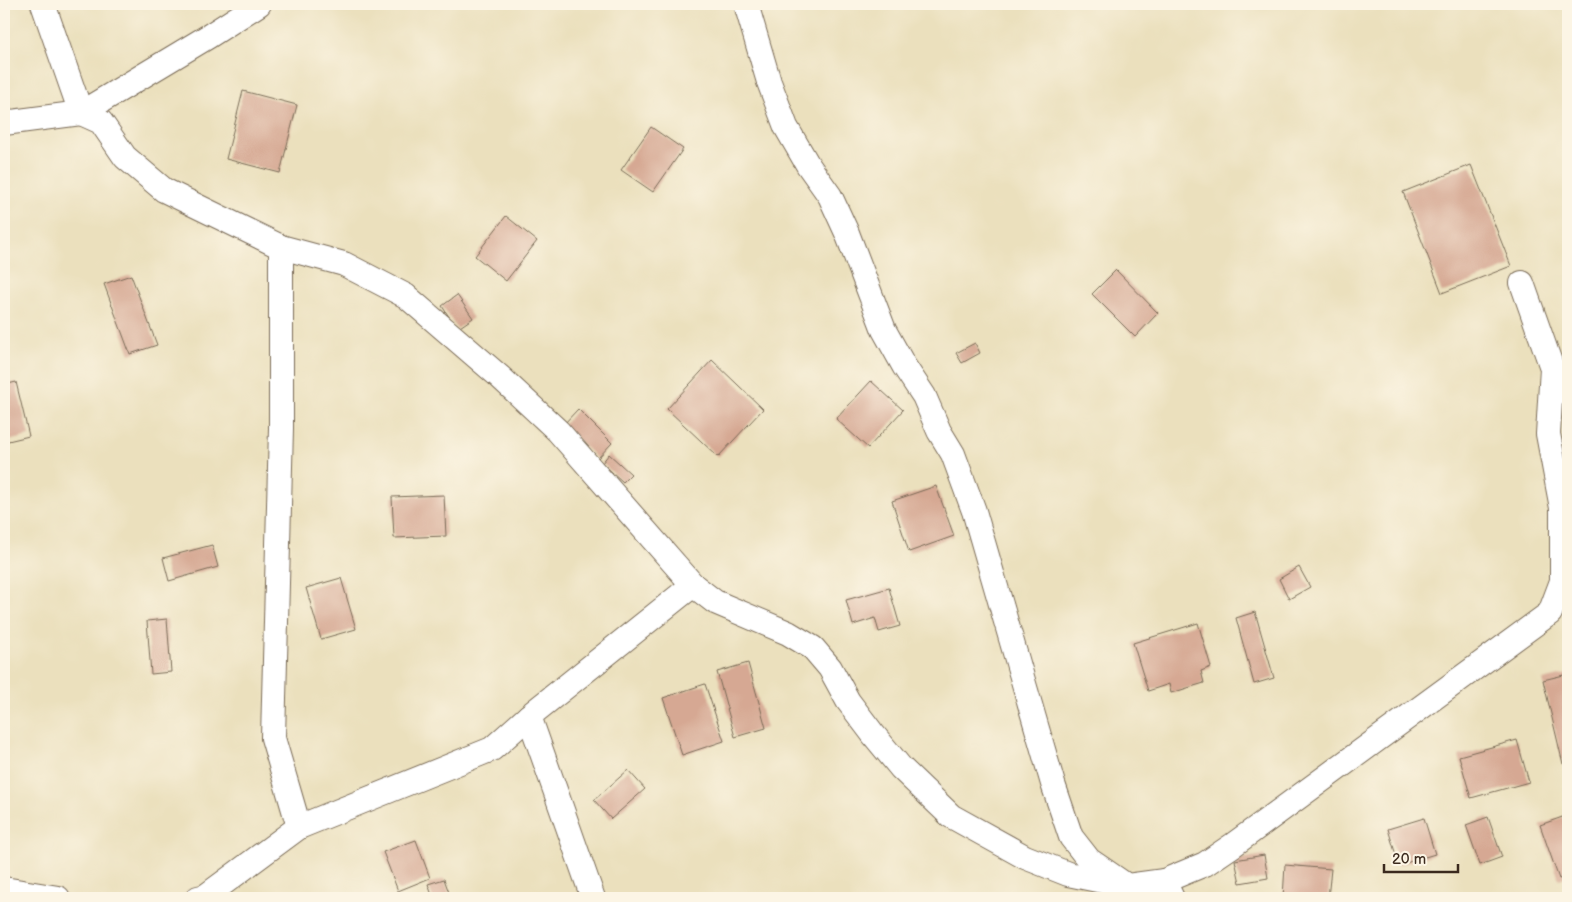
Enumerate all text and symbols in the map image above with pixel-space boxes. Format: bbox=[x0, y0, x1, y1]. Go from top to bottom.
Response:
scale bar bbox=[1384, 842, 1458, 874]
text: 20 m bbox=[1392, 850, 1426, 869]

